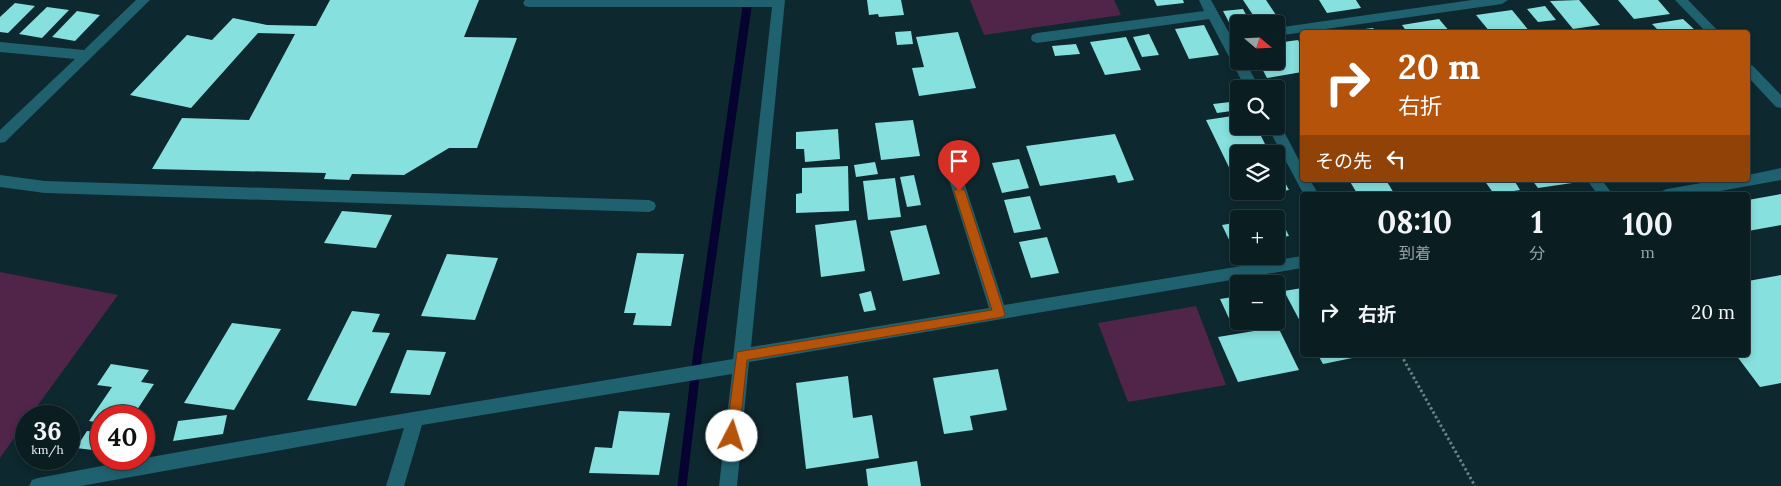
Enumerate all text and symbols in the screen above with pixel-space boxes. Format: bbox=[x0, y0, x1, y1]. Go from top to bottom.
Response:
north arrow bbox=[1230, 15, 1285, 70]
map controls bbox=[1230, 15, 1285, 330]
text: 20 m bbox=[1398, 44, 1480, 89]
icon: right bbox=[1315, 50, 1380, 115]
button: search bbox=[1230, 80, 1285, 135]
text: 右折 bbox=[1398, 92, 1442, 120]
pin bbox=[938, 140, 980, 191]
button: layers bbox=[1230, 145, 1285, 200]
icon: left bbox=[1382, 145, 1410, 173]
icon: arrive bbox=[945, 147, 973, 175]
text: その先 bbox=[1315, 149, 1372, 173]
text: 08:10 bbox=[1377, 203, 1452, 241]
text: 1 bbox=[1531, 203, 1543, 241]
text: 100 bbox=[1622, 205, 1673, 243]
button: + bbox=[1230, 210, 1285, 265]
text: m bbox=[1641, 242, 1655, 262]
text: 到着 bbox=[1399, 243, 1431, 263]
text: 分 bbox=[1529, 243, 1545, 263]
button: − bbox=[1230, 275, 1285, 330]
icon: right bbox=[1315, 298, 1343, 326]
text: 20 m bbox=[1691, 300, 1735, 324]
text: 右折 bbox=[1358, 302, 1396, 326]
speed limit sign: 40 bbox=[90, 405, 155, 470]
position arrow bbox=[705, 409, 757, 461]
text: 36 bbox=[33, 415, 62, 447]
text: km/h bbox=[31, 442, 64, 457]

